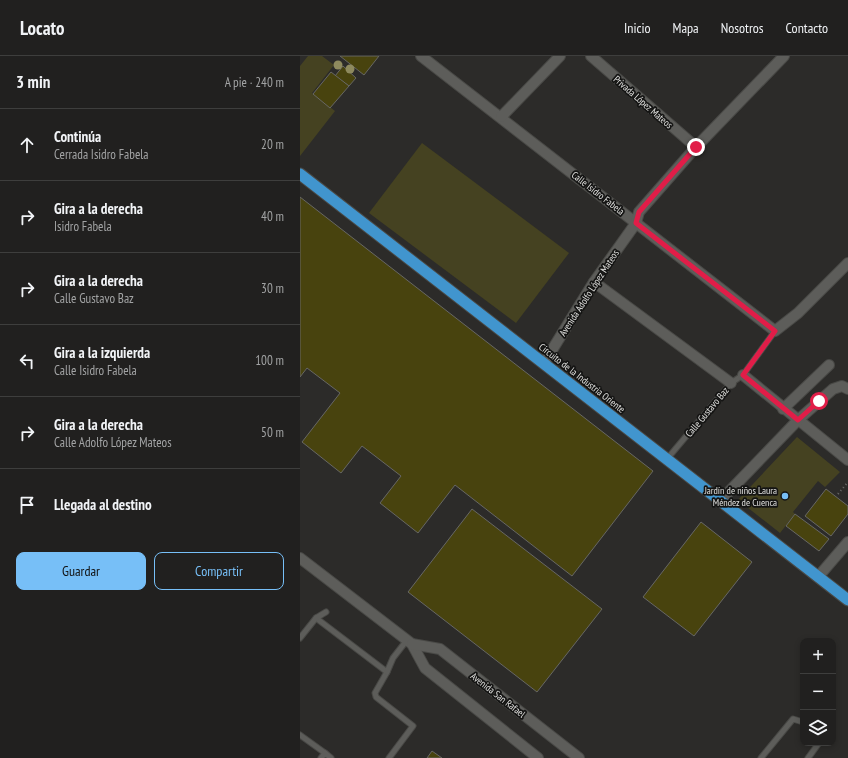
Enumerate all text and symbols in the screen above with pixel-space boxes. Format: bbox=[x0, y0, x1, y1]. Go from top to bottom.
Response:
text: Locato bbox=[20, 16, 65, 40]
text: Inicio bbox=[624, 19, 651, 37]
text: Mapa bbox=[673, 19, 699, 37]
text: Nosotros bbox=[721, 19, 764, 37]
text: Contacto bbox=[786, 19, 828, 37]
text: 3 min bbox=[16, 71, 50, 93]
street label: Privada López Mateos bbox=[611, 73, 676, 132]
text: A pie · 240 m bbox=[225, 74, 284, 91]
text: Continúa bbox=[54, 127, 101, 146]
icon: ahead bbox=[16, 134, 38, 156]
text: 20 m bbox=[261, 136, 284, 153]
route end bbox=[687, 138, 705, 156]
text: Cerrada Isidro Fabela bbox=[54, 146, 148, 163]
street label: Calle Isidro Fabela bbox=[569, 168, 627, 218]
text: Gira a la derecha bbox=[54, 199, 143, 218]
icon: right bbox=[16, 206, 38, 228]
text: 40 m bbox=[261, 208, 284, 225]
text: Isidro Fabela bbox=[54, 218, 112, 235]
street label: Avenida Adolfo López Mateos bbox=[556, 247, 622, 339]
text: Gira a la derecha bbox=[54, 271, 143, 290]
icon: right bbox=[16, 278, 38, 300]
text: 30 m bbox=[261, 280, 284, 297]
text: Calle Gustavo Baz bbox=[54, 290, 134, 307]
street label: Circuito de la Industria Oriente bbox=[536, 340, 628, 416]
text: Gira a la izquierda bbox=[54, 343, 150, 362]
icon: left bbox=[16, 350, 38, 372]
text: 100 m bbox=[255, 352, 284, 369]
text: Calle Isidro Fabela bbox=[54, 362, 137, 379]
street label: Calle Gustavo Baz bbox=[682, 384, 732, 440]
route start bbox=[810, 392, 828, 410]
text: Gira a la derecha bbox=[54, 415, 143, 434]
icon: right bbox=[16, 422, 38, 444]
text: 50 m bbox=[261, 424, 284, 441]
text: Calle Adolfo López Mateos bbox=[54, 434, 172, 451]
place label: Jardín de niños Laura Méndez de Cuenca bbox=[703, 484, 777, 509]
marker: Jardín de niños Laura Méndez de Cuenca bbox=[780, 491, 790, 501]
icon: arrive bbox=[16, 494, 38, 516]
text: Llegada al destino bbox=[54, 495, 152, 514]
button: Guardar bbox=[16, 552, 146, 590]
button: Compartir bbox=[154, 552, 284, 590]
map controls bbox=[800, 638, 836, 746]
button: + bbox=[800, 638, 836, 674]
street label: Avenida San Rafael bbox=[468, 670, 529, 721]
button: − bbox=[800, 674, 836, 710]
button: layers bbox=[800, 710, 836, 746]

